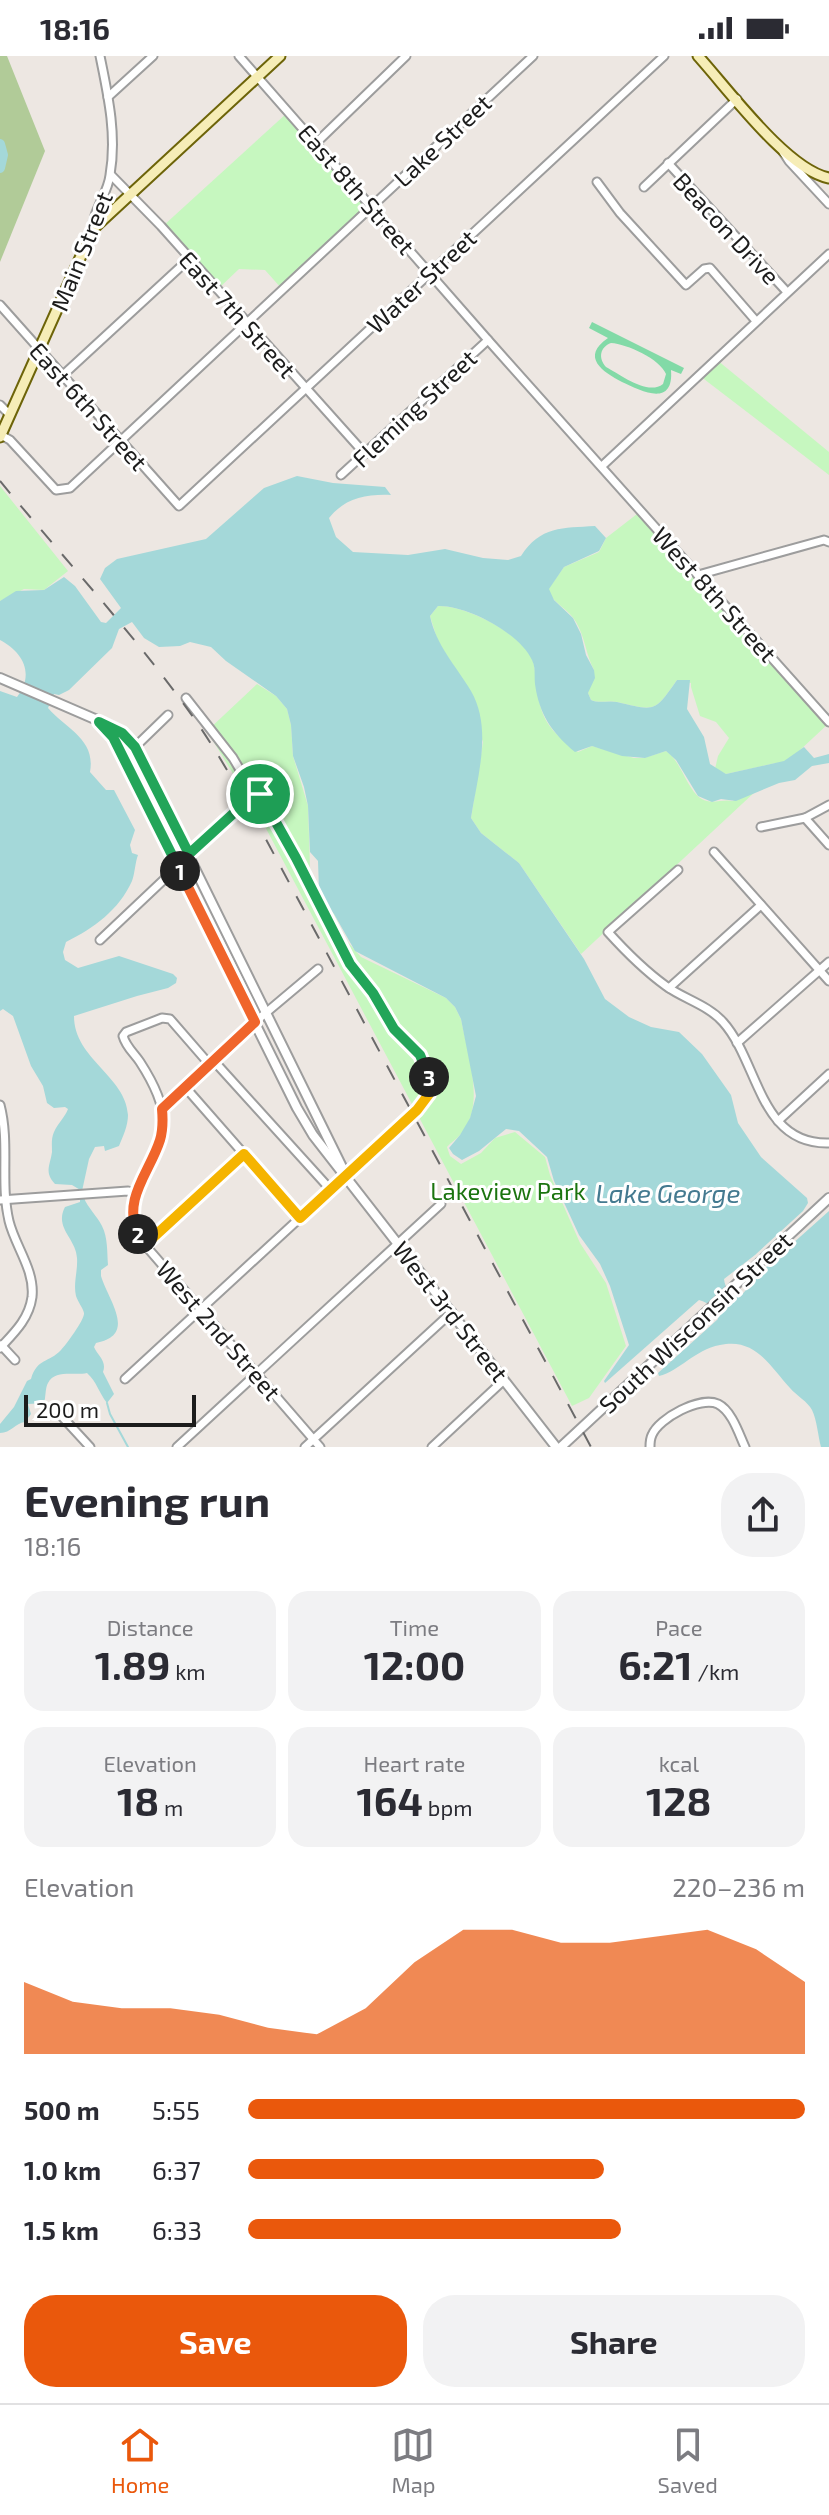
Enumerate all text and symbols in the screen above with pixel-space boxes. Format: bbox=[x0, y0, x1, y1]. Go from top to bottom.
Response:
text: 18:16 bbox=[40, 10, 110, 46]
street label: Lake Street bbox=[387, 88, 497, 192]
street label: East 8th Street bbox=[293, 118, 421, 260]
street label: Beacon Drive bbox=[668, 166, 786, 290]
street label: Main Street bbox=[44, 187, 118, 315]
street label: Water Street bbox=[360, 223, 482, 339]
street label: East 7th Street bbox=[173, 245, 303, 383]
street label: East 6th Street bbox=[24, 336, 154, 476]
street label: Fleming Street bbox=[346, 343, 482, 473]
street label: West 8th Street bbox=[647, 521, 783, 667]
pin bbox=[226, 760, 294, 828]
icon: arrive bbox=[238, 772, 282, 816]
pin: 1 bbox=[160, 851, 200, 891]
text: 1 bbox=[175, 858, 185, 884]
pin: 3 bbox=[409, 1057, 449, 1097]
text: 3 bbox=[423, 1064, 435, 1090]
park label: Lakeview Park bbox=[430, 1176, 586, 1205]
water label: Lake George bbox=[595, 1177, 741, 1208]
pin: 2 bbox=[118, 1214, 158, 1254]
text: 2 bbox=[132, 1221, 144, 1247]
street label: South Wisconsin Street bbox=[593, 1225, 797, 1419]
street label: West 3rd Street bbox=[387, 1235, 515, 1387]
street label: West 2nd Street bbox=[151, 1254, 287, 1406]
scale bar bbox=[24, 1391, 196, 1427]
text: 200 m bbox=[36, 1396, 99, 1422]
text: Evening run bbox=[24, 1473, 270, 1526]
button: share bbox=[721, 1473, 805, 1557]
text: 18:16 bbox=[24, 1530, 82, 1561]
text: Distance bbox=[107, 1614, 194, 1640]
text: Time bbox=[390, 1614, 439, 1640]
text: Pace bbox=[655, 1614, 703, 1640]
text: 1.89 bbox=[95, 1640, 170, 1688]
text: 12:00 bbox=[364, 1640, 465, 1688]
text: 6:21 bbox=[618, 1640, 693, 1688]
text: km bbox=[170, 1658, 206, 1684]
text: /km bbox=[693, 1658, 739, 1684]
text: Elevation bbox=[103, 1750, 197, 1776]
text: Heart rate bbox=[364, 1750, 465, 1776]
text: kcal bbox=[659, 1750, 699, 1776]
text: 18 bbox=[117, 1776, 159, 1824]
text: 164 bbox=[357, 1776, 423, 1824]
text: 128 bbox=[646, 1776, 712, 1824]
text: m bbox=[159, 1794, 183, 1820]
text: bpm bbox=[423, 1794, 472, 1820]
text: Elevation bbox=[24, 1871, 134, 1902]
text: 220–236 m bbox=[672, 1871, 805, 1902]
text: 500 m bbox=[24, 2094, 100, 2125]
text: 5:55 bbox=[152, 2094, 200, 2125]
text: 1.0 km bbox=[24, 2154, 101, 2185]
text: 6:37 bbox=[152, 2154, 201, 2185]
text: 1.5 km bbox=[24, 2214, 99, 2245]
text: 6:33 bbox=[152, 2214, 202, 2245]
button: Save bbox=[24, 2295, 407, 2387]
button: Share bbox=[423, 2295, 805, 2387]
tab: Home bbox=[111, 2423, 169, 2497]
tab: Map bbox=[391, 2423, 436, 2497]
tab: Saved bbox=[658, 2423, 718, 2497]

